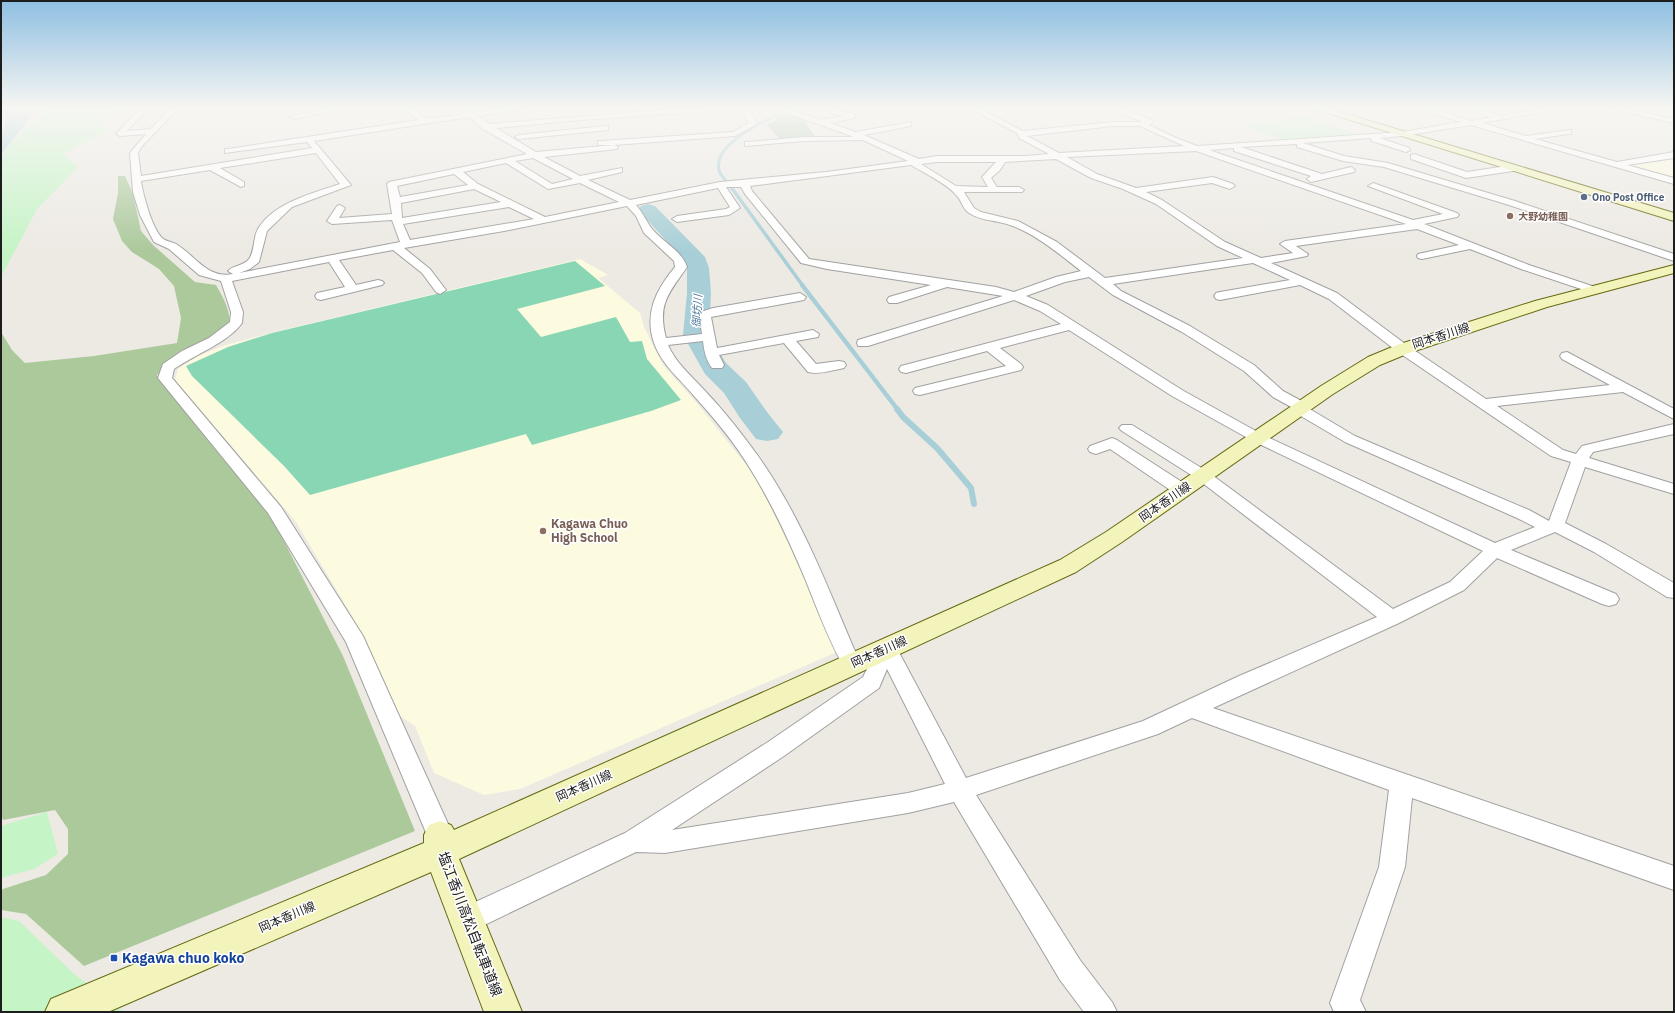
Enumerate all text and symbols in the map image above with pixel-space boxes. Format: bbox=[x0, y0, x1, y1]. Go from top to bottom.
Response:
place label: Ono Post Office bbox=[1592, 191, 1665, 204]
marker: Ono Post Office bbox=[1579, 192, 1589, 202]
place label: 大野幼稚園 bbox=[1518, 210, 1568, 223]
marker: 大野幼稚園 bbox=[1505, 211, 1515, 221]
water label: 御坊川 bbox=[689, 293, 705, 328]
street label: 岡本香川線 bbox=[1410, 319, 1472, 352]
street label: 岡本香川線 bbox=[1136, 478, 1194, 525]
place label: Kagawa Chuo High School bbox=[551, 516, 628, 545]
marker: Kagawa Chuo High School bbox=[538, 526, 548, 536]
street label: 岡本香川線 bbox=[848, 632, 909, 671]
street label: 岡本香川線 bbox=[553, 766, 614, 805]
street label: 塩江香川高松自転車道線 bbox=[434, 849, 506, 999]
street label: 岡本香川線 bbox=[256, 898, 317, 935]
place label: Kagawa chuo koko bbox=[122, 949, 244, 967]
marker: Kagawa chuo koko bbox=[109, 953, 119, 963]

